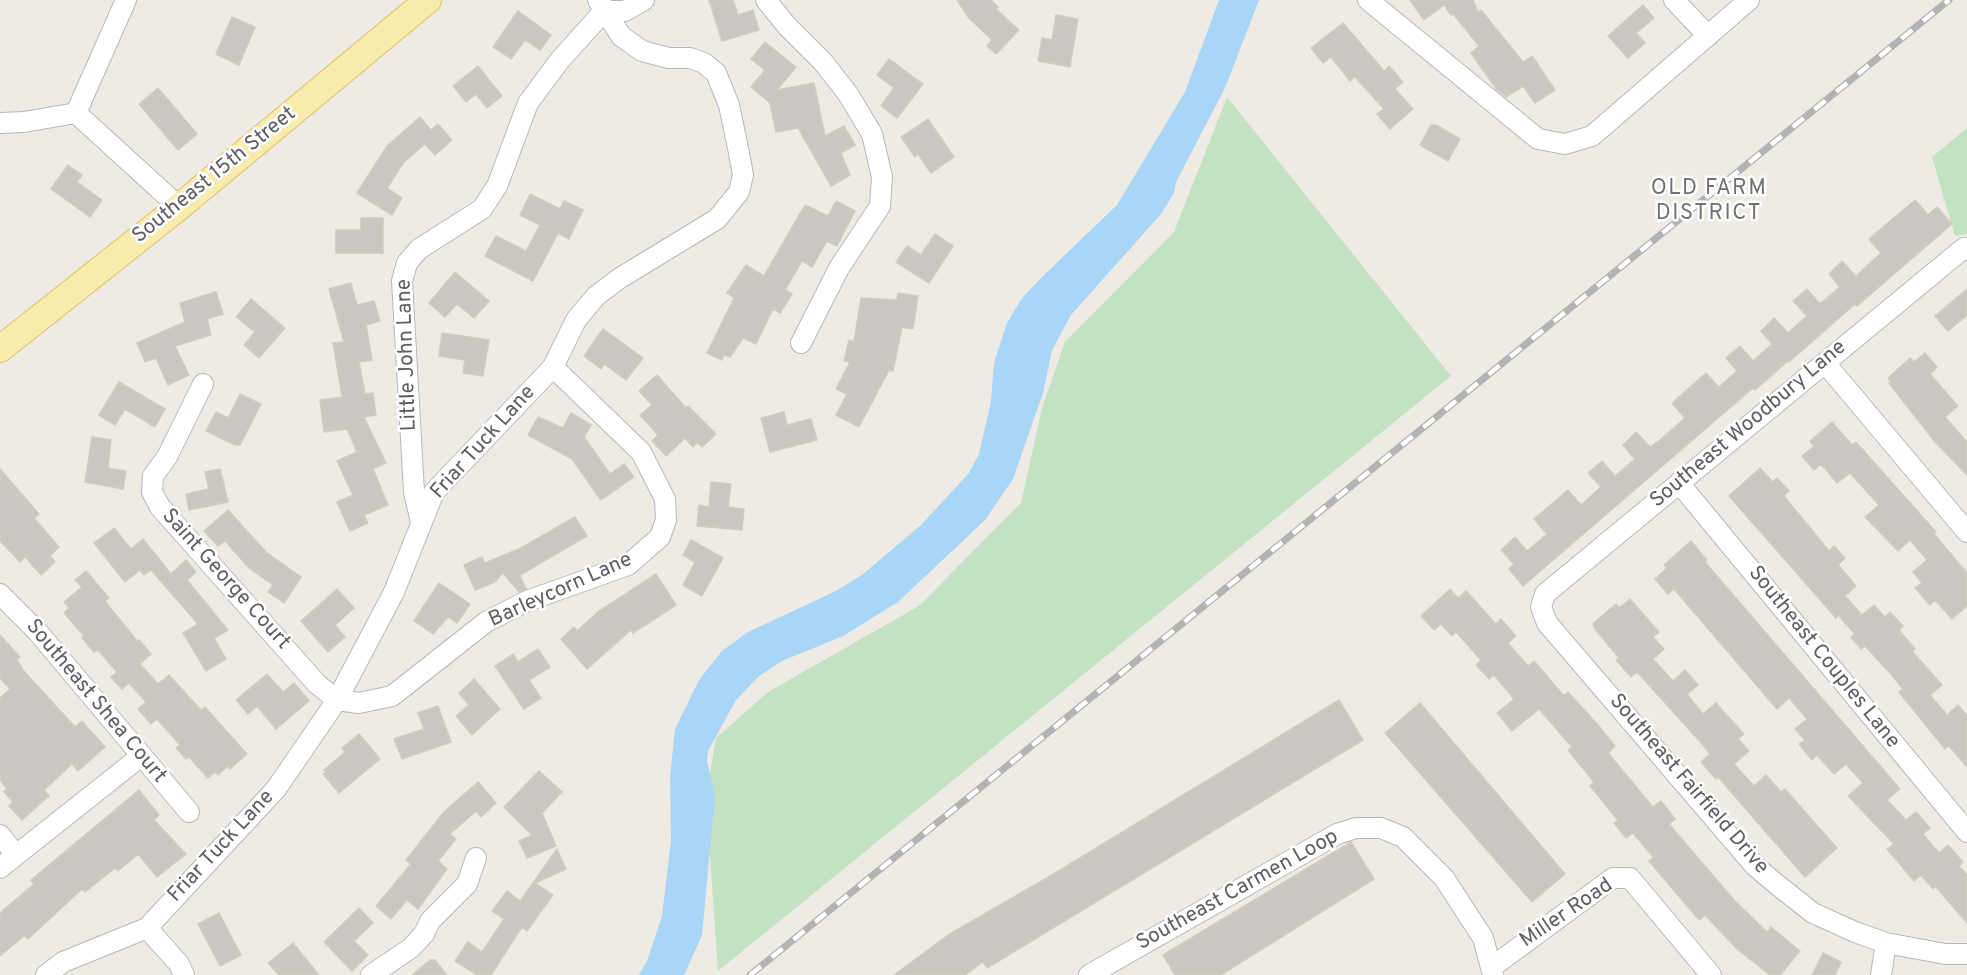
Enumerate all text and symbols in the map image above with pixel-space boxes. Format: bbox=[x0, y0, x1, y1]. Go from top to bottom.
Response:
street label: Southeast 15th Street bbox=[128, 102, 302, 250]
district label: OLD FARM DISTRICT bbox=[1651, 177, 1767, 228]
street label: Little John Lane bbox=[393, 278, 423, 432]
street label: Southeast Woodbury Lane bbox=[1646, 336, 1852, 514]
street label: Friar Tuck Lane bbox=[426, 381, 542, 505]
street label: Saint George Court bbox=[155, 505, 295, 655]
street label: Barleycorn Lane bbox=[485, 548, 637, 634]
street label: Southeast Couples Lane bbox=[1742, 562, 1904, 754]
street label: Southeast Shea Court bbox=[19, 615, 171, 789]
street label: Southeast Fairfield Drive bbox=[1603, 690, 1773, 880]
street label: Friar Tuck Lane bbox=[164, 786, 280, 908]
street label: Southeast Carmen Loop bbox=[1133, 825, 1343, 957]
street label: Miller Road bbox=[1516, 874, 1618, 954]

